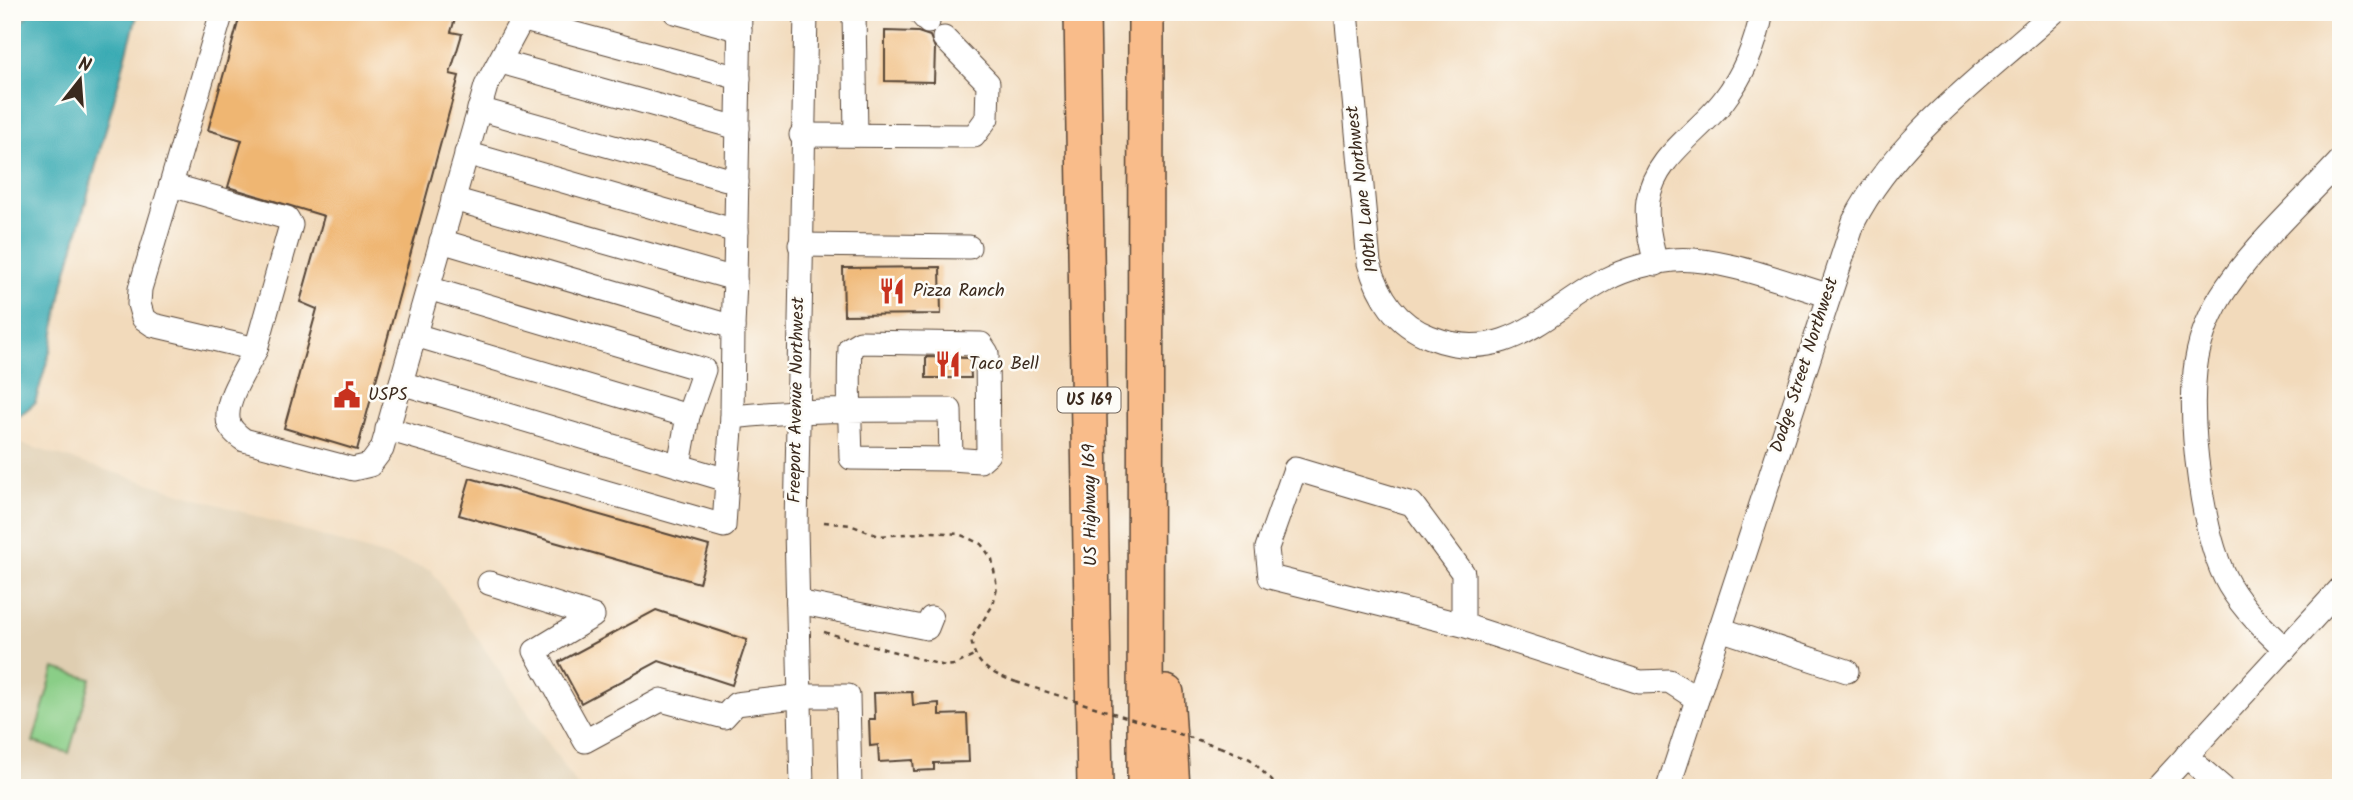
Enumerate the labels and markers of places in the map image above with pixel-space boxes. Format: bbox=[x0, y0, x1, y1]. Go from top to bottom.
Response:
restaurant icon: Pizza Ranch bbox=[877, 276, 907, 306]
place label: Pizza Ranch bbox=[913, 277, 1005, 306]
restaurant icon: Taco Bell bbox=[933, 349, 963, 379]
place label: Taco Bell bbox=[969, 350, 1039, 379]
public building icon: USPS bbox=[332, 380, 362, 410]
place label: USPS bbox=[368, 381, 408, 410]

